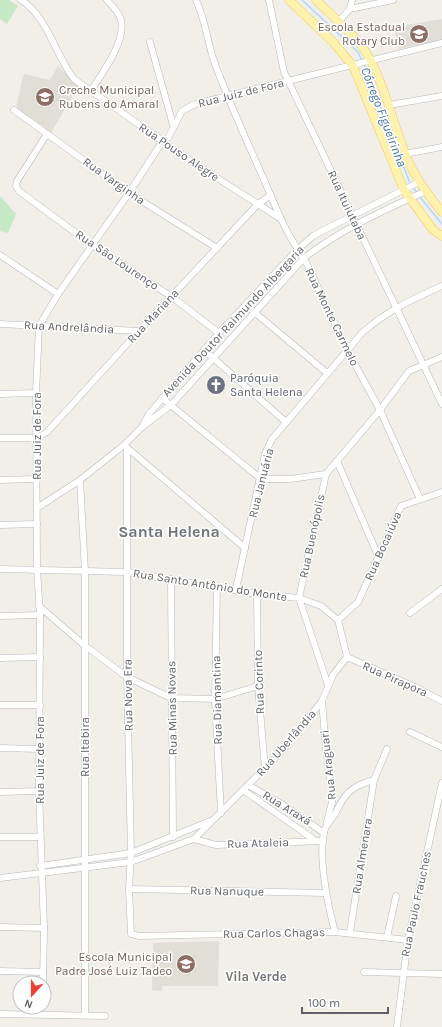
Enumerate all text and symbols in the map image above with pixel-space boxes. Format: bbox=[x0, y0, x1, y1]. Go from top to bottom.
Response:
place label: Escola Estadual Rotary Club bbox=[318, 20, 405, 48]
school or university icon: Escola Estadual Rotary Club bbox=[408, 23, 430, 45]
water label: Córrego Figueirinha bbox=[358, 65, 410, 169]
street label: Rua Juiz de Fora bbox=[197, 76, 285, 110]
place label: Creche Municipal Rubens do Amaral bbox=[59, 83, 159, 111]
school or university icon: Creche Municipal Rubens do Amaral bbox=[34, 86, 56, 108]
street label: Rua Pouso Alegre bbox=[136, 120, 222, 184]
street label: Rua Varginha bbox=[80, 154, 148, 208]
street label: Rua Ituiutaba bbox=[325, 168, 369, 242]
street label: Rua São Lourenço bbox=[73, 227, 161, 293]
street label: Avenida Doutor Raimundo Albergaria bbox=[159, 243, 307, 399]
street label: Rua Monte Carmelo bbox=[302, 266, 362, 368]
street label: Rua Mariana bbox=[124, 286, 182, 346]
street label: Rua Andrelândia bbox=[24, 318, 114, 336]
place label: Paróquia Santa Helena bbox=[230, 371, 303, 399]
church icon: Paróquia Santa Helena bbox=[205, 374, 227, 396]
street label: Rua Juiz de Fora bbox=[30, 392, 44, 480]
street label: Rua Januária bbox=[246, 447, 276, 519]
street label: Rua Buenópolis bbox=[296, 493, 328, 579]
street label: Rua Bocaiúva bbox=[361, 509, 405, 583]
district label: Santa Helena bbox=[118, 522, 220, 541]
street label: Rua Santo Antônio do Monte bbox=[132, 566, 288, 604]
street label: Rua Corinto bbox=[251, 650, 267, 714]
street label: Rua Diamantina bbox=[209, 655, 225, 745]
street label: Rua Pirapora bbox=[360, 658, 430, 700]
street label: Rua Nova Era bbox=[120, 659, 136, 731]
street label: Rua Minas Novas bbox=[164, 661, 180, 755]
street label: Rua Uberlândia bbox=[253, 707, 319, 779]
street label: Rua Juiz de Fora bbox=[33, 716, 47, 804]
street label: Rua Itabira bbox=[78, 717, 92, 777]
street label: Rua Araguari bbox=[317, 729, 339, 801]
street label: Rua Araxá bbox=[260, 788, 314, 828]
street label: Rua Almenara bbox=[349, 817, 375, 895]
street label: Rua Ataleia bbox=[227, 835, 289, 851]
street label: Rua Paulo Frauches bbox=[398, 850, 434, 958]
street label: Rua Nanuque bbox=[190, 883, 264, 899]
street label: Rua Carlos Chagas bbox=[223, 925, 325, 941]
place label: Escola Municipal Padre José Luiz Tadeo bbox=[55, 950, 172, 978]
school or university icon: Escola Municipal Padre José Luiz Tadeo bbox=[175, 953, 197, 975]
district label: Vila Verde bbox=[225, 969, 287, 984]
north arrow bbox=[12, 975, 52, 1015]
scale bar bbox=[302, 989, 388, 1015]
text: N bbox=[23, 996, 35, 1011]
text: 100 m bbox=[308, 996, 340, 1010]

